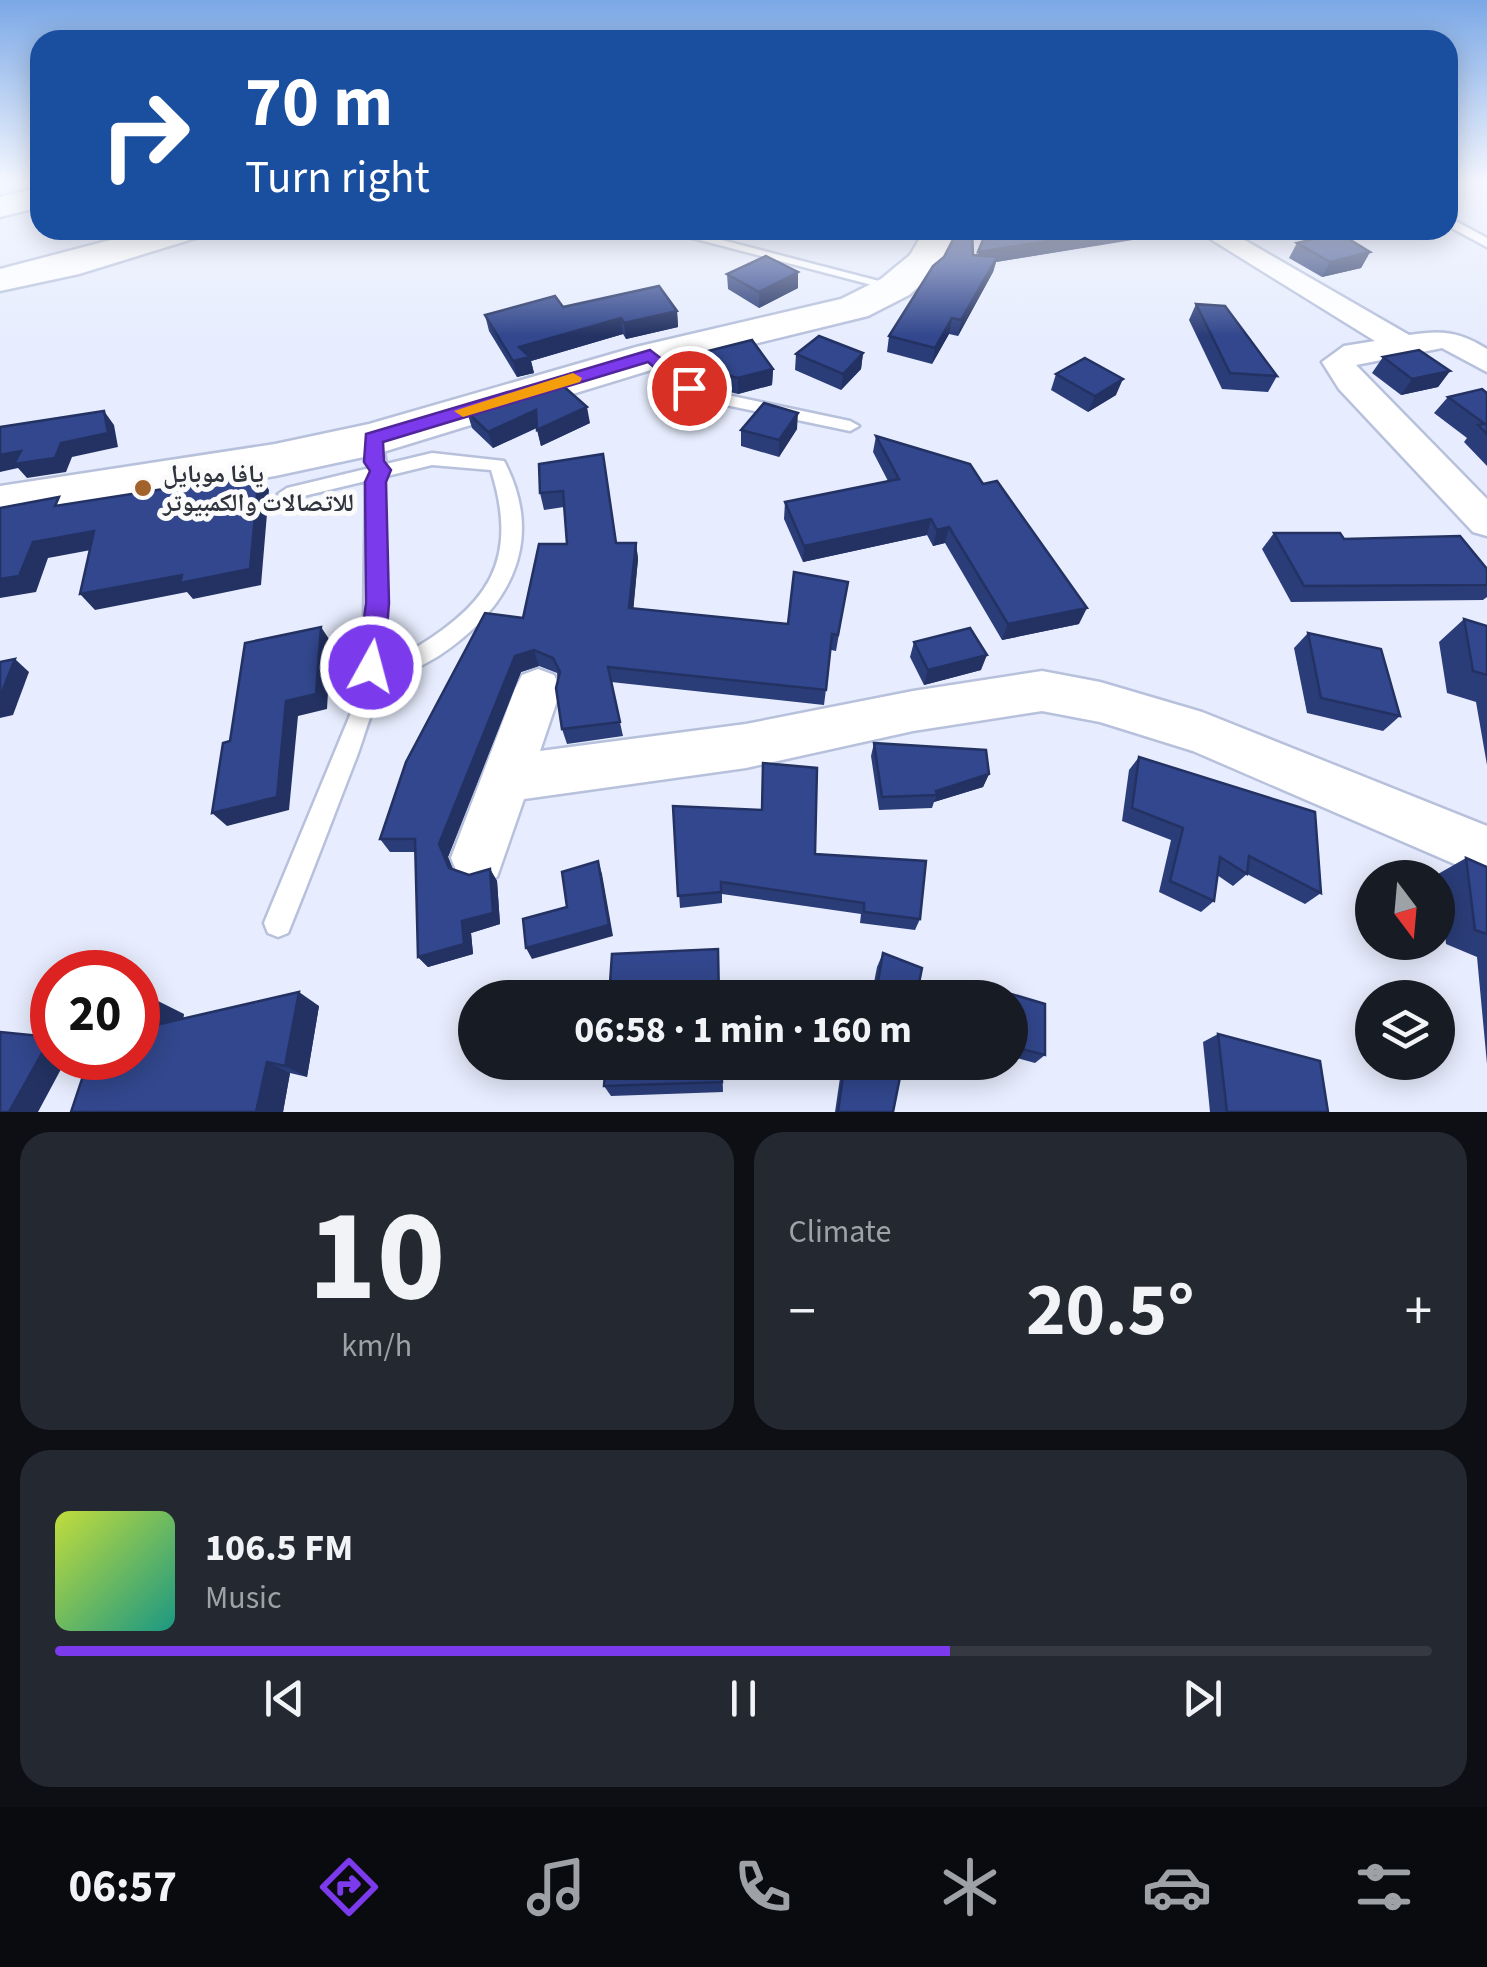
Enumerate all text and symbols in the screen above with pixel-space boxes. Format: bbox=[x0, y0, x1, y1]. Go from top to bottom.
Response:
text: 70 m bbox=[245, 53, 393, 153]
icon: right bbox=[80, 70, 210, 200]
text: Turn right bbox=[245, 146, 430, 210]
pin bbox=[647, 346, 732, 431]
icon: arrive bbox=[662, 361, 717, 416]
place label: يافا موبايل للاتصالات والكمبيوتر bbox=[162, 456, 354, 521]
marker: يافا موبايل للاتصالات والكمبيوتر bbox=[132, 477, 154, 499]
position arrow bbox=[319, 615, 423, 719]
north arrow bbox=[1355, 860, 1455, 960]
map controls bbox=[1355, 860, 1455, 1080]
speed limit sign: 20 bbox=[30, 950, 160, 1080]
button: layers bbox=[1355, 980, 1455, 1080]
text: 06:58 · 1 min · 160 m bbox=[574, 1003, 912, 1057]
text: 10 bbox=[308, 1165, 445, 1350]
text: Climate bbox=[789, 1209, 891, 1255]
text: 20.5° bbox=[1026, 1257, 1195, 1364]
text: − bbox=[789, 1273, 816, 1351]
text: + bbox=[1405, 1273, 1432, 1351]
text: km/h bbox=[341, 1323, 412, 1369]
text: 106.5 FM bbox=[205, 1521, 353, 1575]
text: Music bbox=[205, 1575, 282, 1621]
icon: previous bbox=[257, 1671, 312, 1726]
icon: pause bbox=[716, 1671, 771, 1726]
icon: next bbox=[1175, 1671, 1230, 1726]
icon: directions bbox=[314, 1852, 384, 1922]
icon: music bbox=[521, 1852, 591, 1922]
icon: phone bbox=[728, 1852, 798, 1922]
icon: climate bbox=[935, 1852, 1005, 1922]
icon: car bbox=[1142, 1852, 1212, 1922]
icon: filters bbox=[1349, 1852, 1419, 1922]
text: 06:57 bbox=[68, 1855, 177, 1919]

